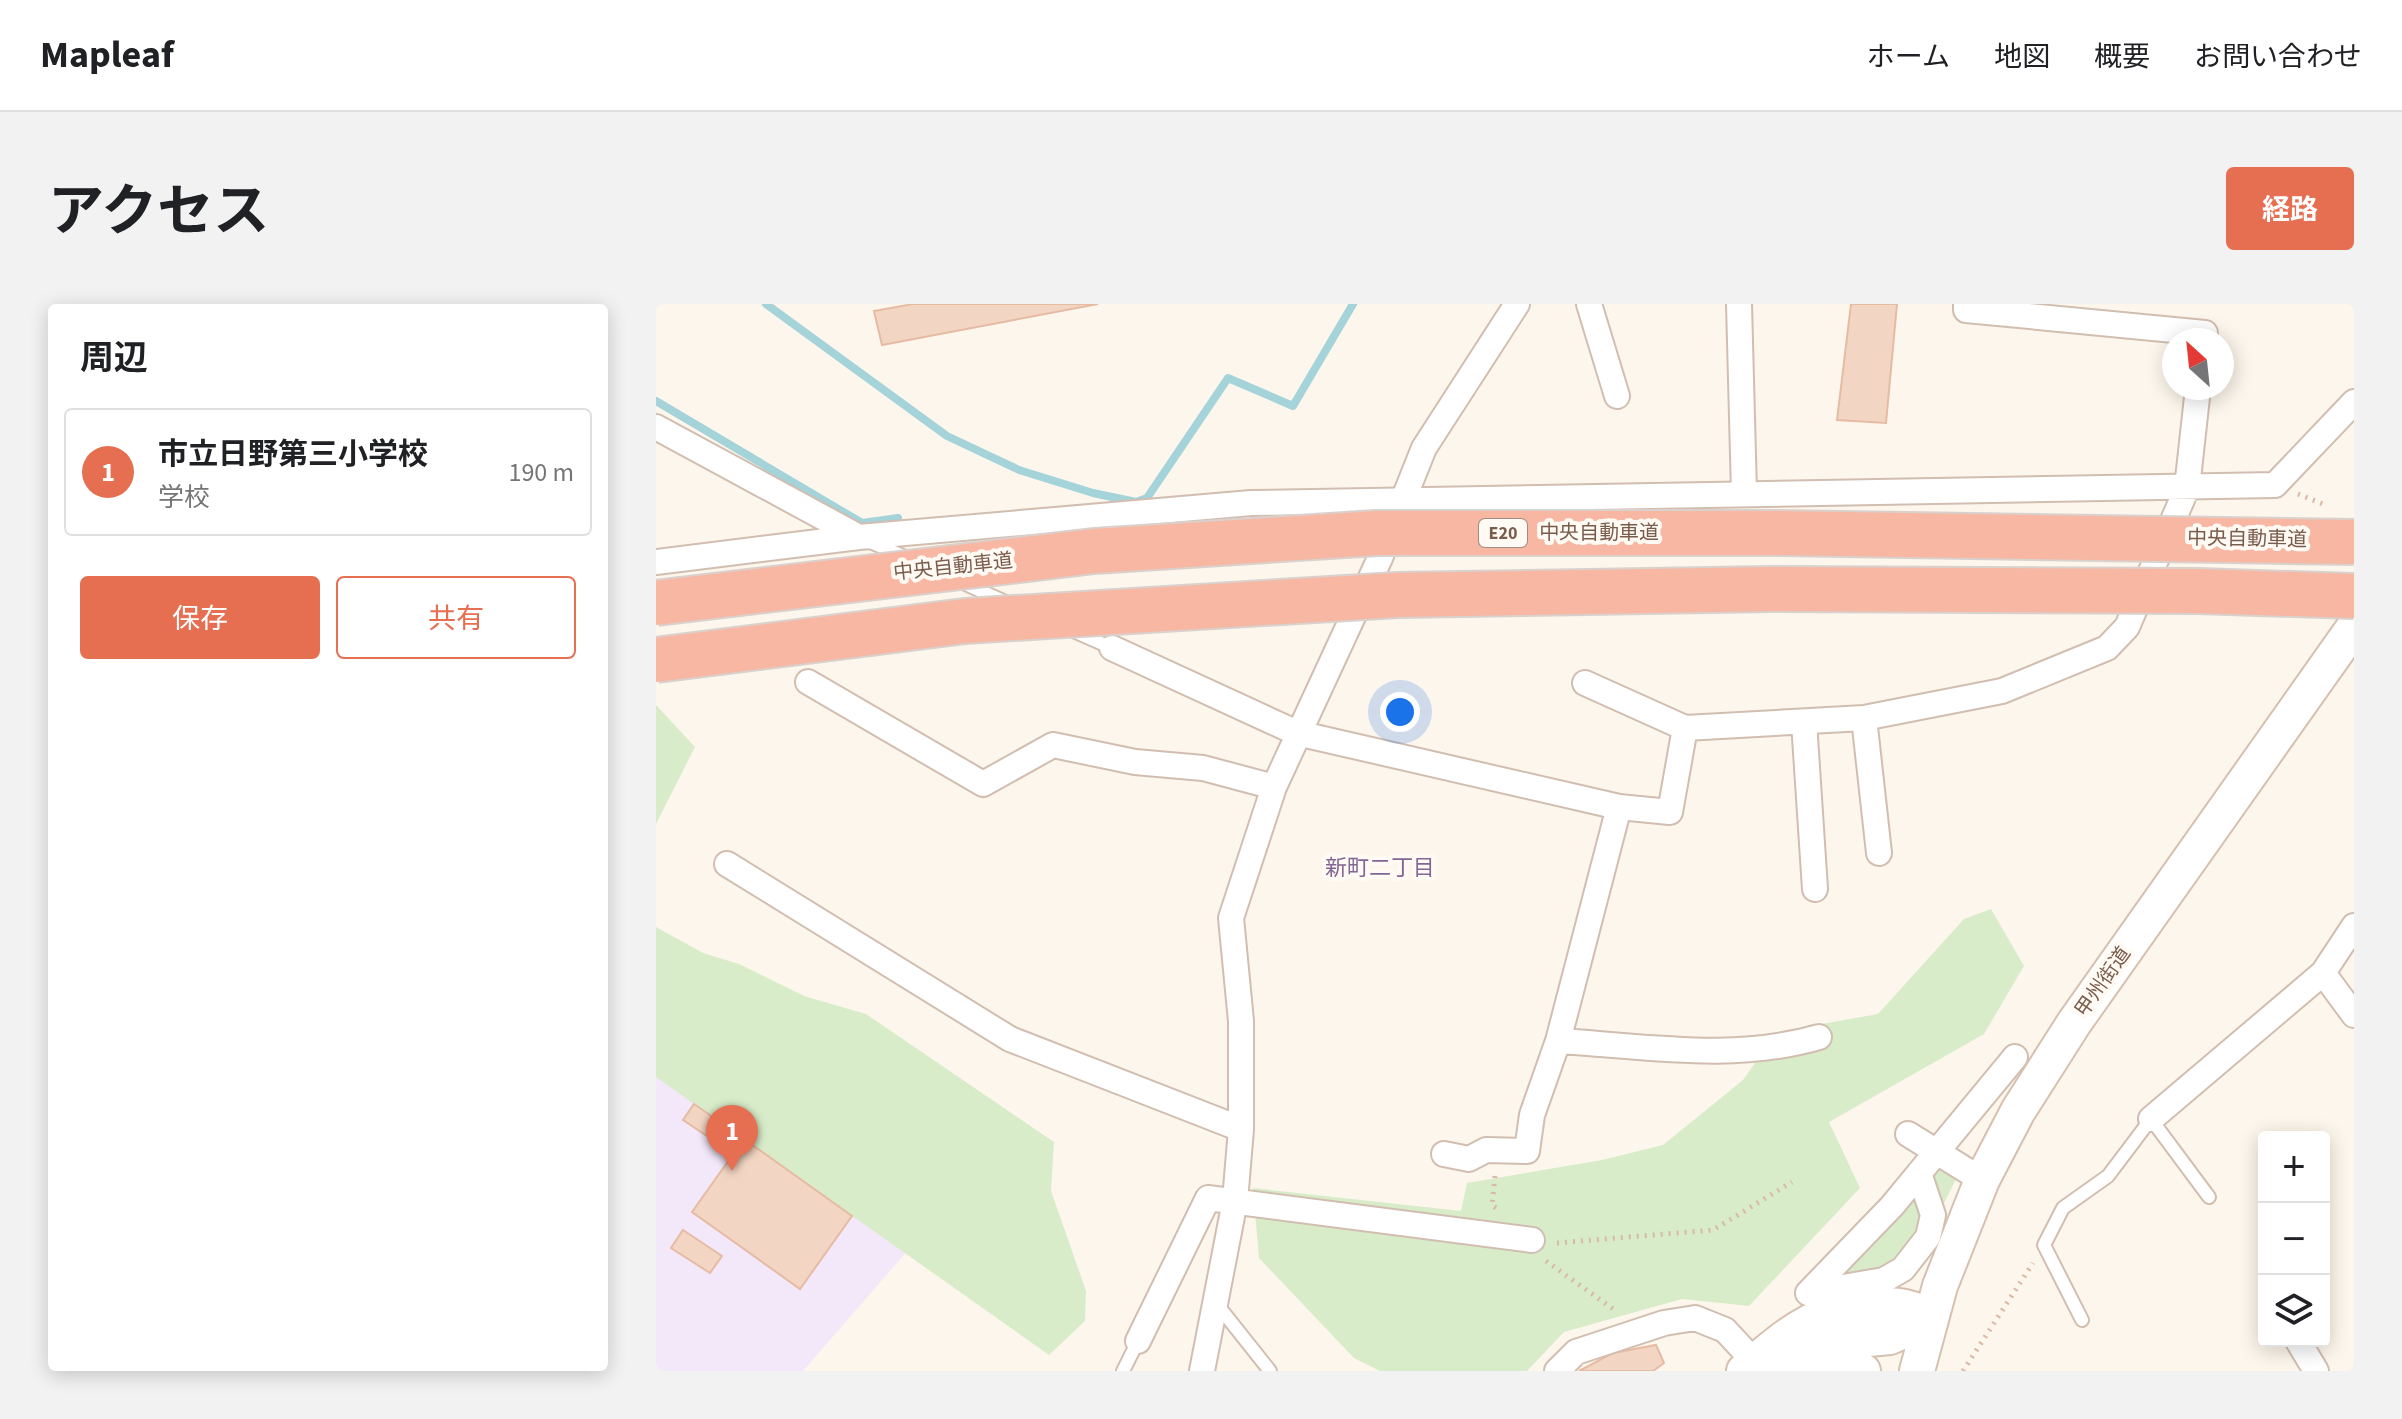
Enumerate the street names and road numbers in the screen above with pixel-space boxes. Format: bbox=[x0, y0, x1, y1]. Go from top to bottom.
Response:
road number: E20 bbox=[1479, 519, 1527, 547]
street label: 中央自動車道 bbox=[1539, 519, 1659, 547]
street label: 中央自動車道 bbox=[2187, 524, 2307, 554]
street label: 中央自動車道 bbox=[892, 547, 1014, 587]
street label: 甲州街道 bbox=[2069, 941, 2137, 1023]

